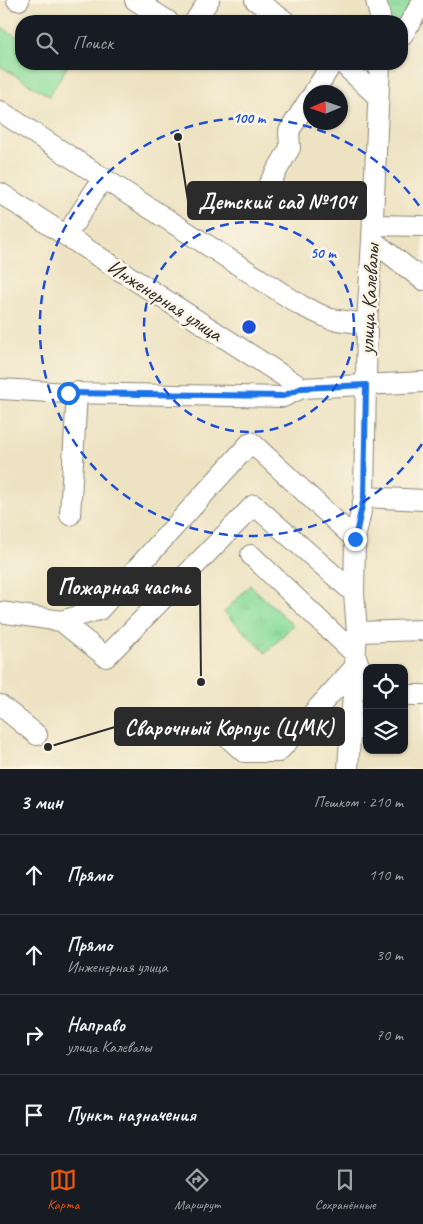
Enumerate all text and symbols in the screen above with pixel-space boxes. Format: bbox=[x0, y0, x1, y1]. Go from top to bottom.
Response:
search box bbox=[15, 15, 408, 70]
icon: search bbox=[33, 29, 61, 57]
text: Поиск bbox=[73, 31, 113, 55]
north arrow bbox=[303, 85, 348, 130]
text: 100 m bbox=[233, 109, 267, 128]
callout: Детский сад №104 bbox=[188, 182, 366, 219]
text: Детский сад №104 bbox=[198, 188, 359, 216]
street label: улица Калевалы bbox=[353, 241, 385, 357]
text: 50 m bbox=[310, 244, 337, 263]
street label: Инженерная улица bbox=[103, 253, 229, 348]
centre of rings bbox=[240, 318, 258, 336]
route start bbox=[57, 382, 80, 405]
route end bbox=[344, 528, 367, 551]
callout: Пожарная часть bbox=[48, 568, 200, 605]
text: Пожарная часть bbox=[58, 573, 191, 601]
map controls bbox=[363, 664, 408, 754]
button: locate bbox=[363, 664, 408, 709]
callout: Сварочный Корпус (ЦМК) bbox=[115, 708, 344, 745]
button: layers bbox=[363, 709, 408, 754]
text: Сварочный Корпус (ЦМК) bbox=[124, 714, 335, 742]
text: 3 мин bbox=[20, 789, 63, 815]
text: Пешком · 210 m bbox=[314, 792, 403, 812]
icon: ahead bbox=[20, 861, 48, 889]
text: Прямо bbox=[67, 863, 112, 887]
text: 110 m bbox=[369, 865, 403, 885]
text: Прямо bbox=[67, 933, 112, 957]
icon: ahead bbox=[20, 941, 48, 969]
text: 30 m bbox=[376, 945, 403, 965]
text: Инженерная улица bbox=[67, 957, 168, 977]
text: Направо bbox=[67, 1013, 125, 1037]
icon: right bbox=[20, 1021, 48, 1049]
text: 70 m bbox=[376, 1025, 403, 1045]
text: улица Калевалы bbox=[67, 1037, 151, 1057]
icon: arrive bbox=[20, 1101, 48, 1129]
text: Пункт назначения bbox=[67, 1103, 196, 1127]
tab: Карта bbox=[47, 1166, 79, 1213]
tab: Маршрут bbox=[174, 1166, 220, 1213]
tab: Сохранённые bbox=[315, 1166, 376, 1213]

